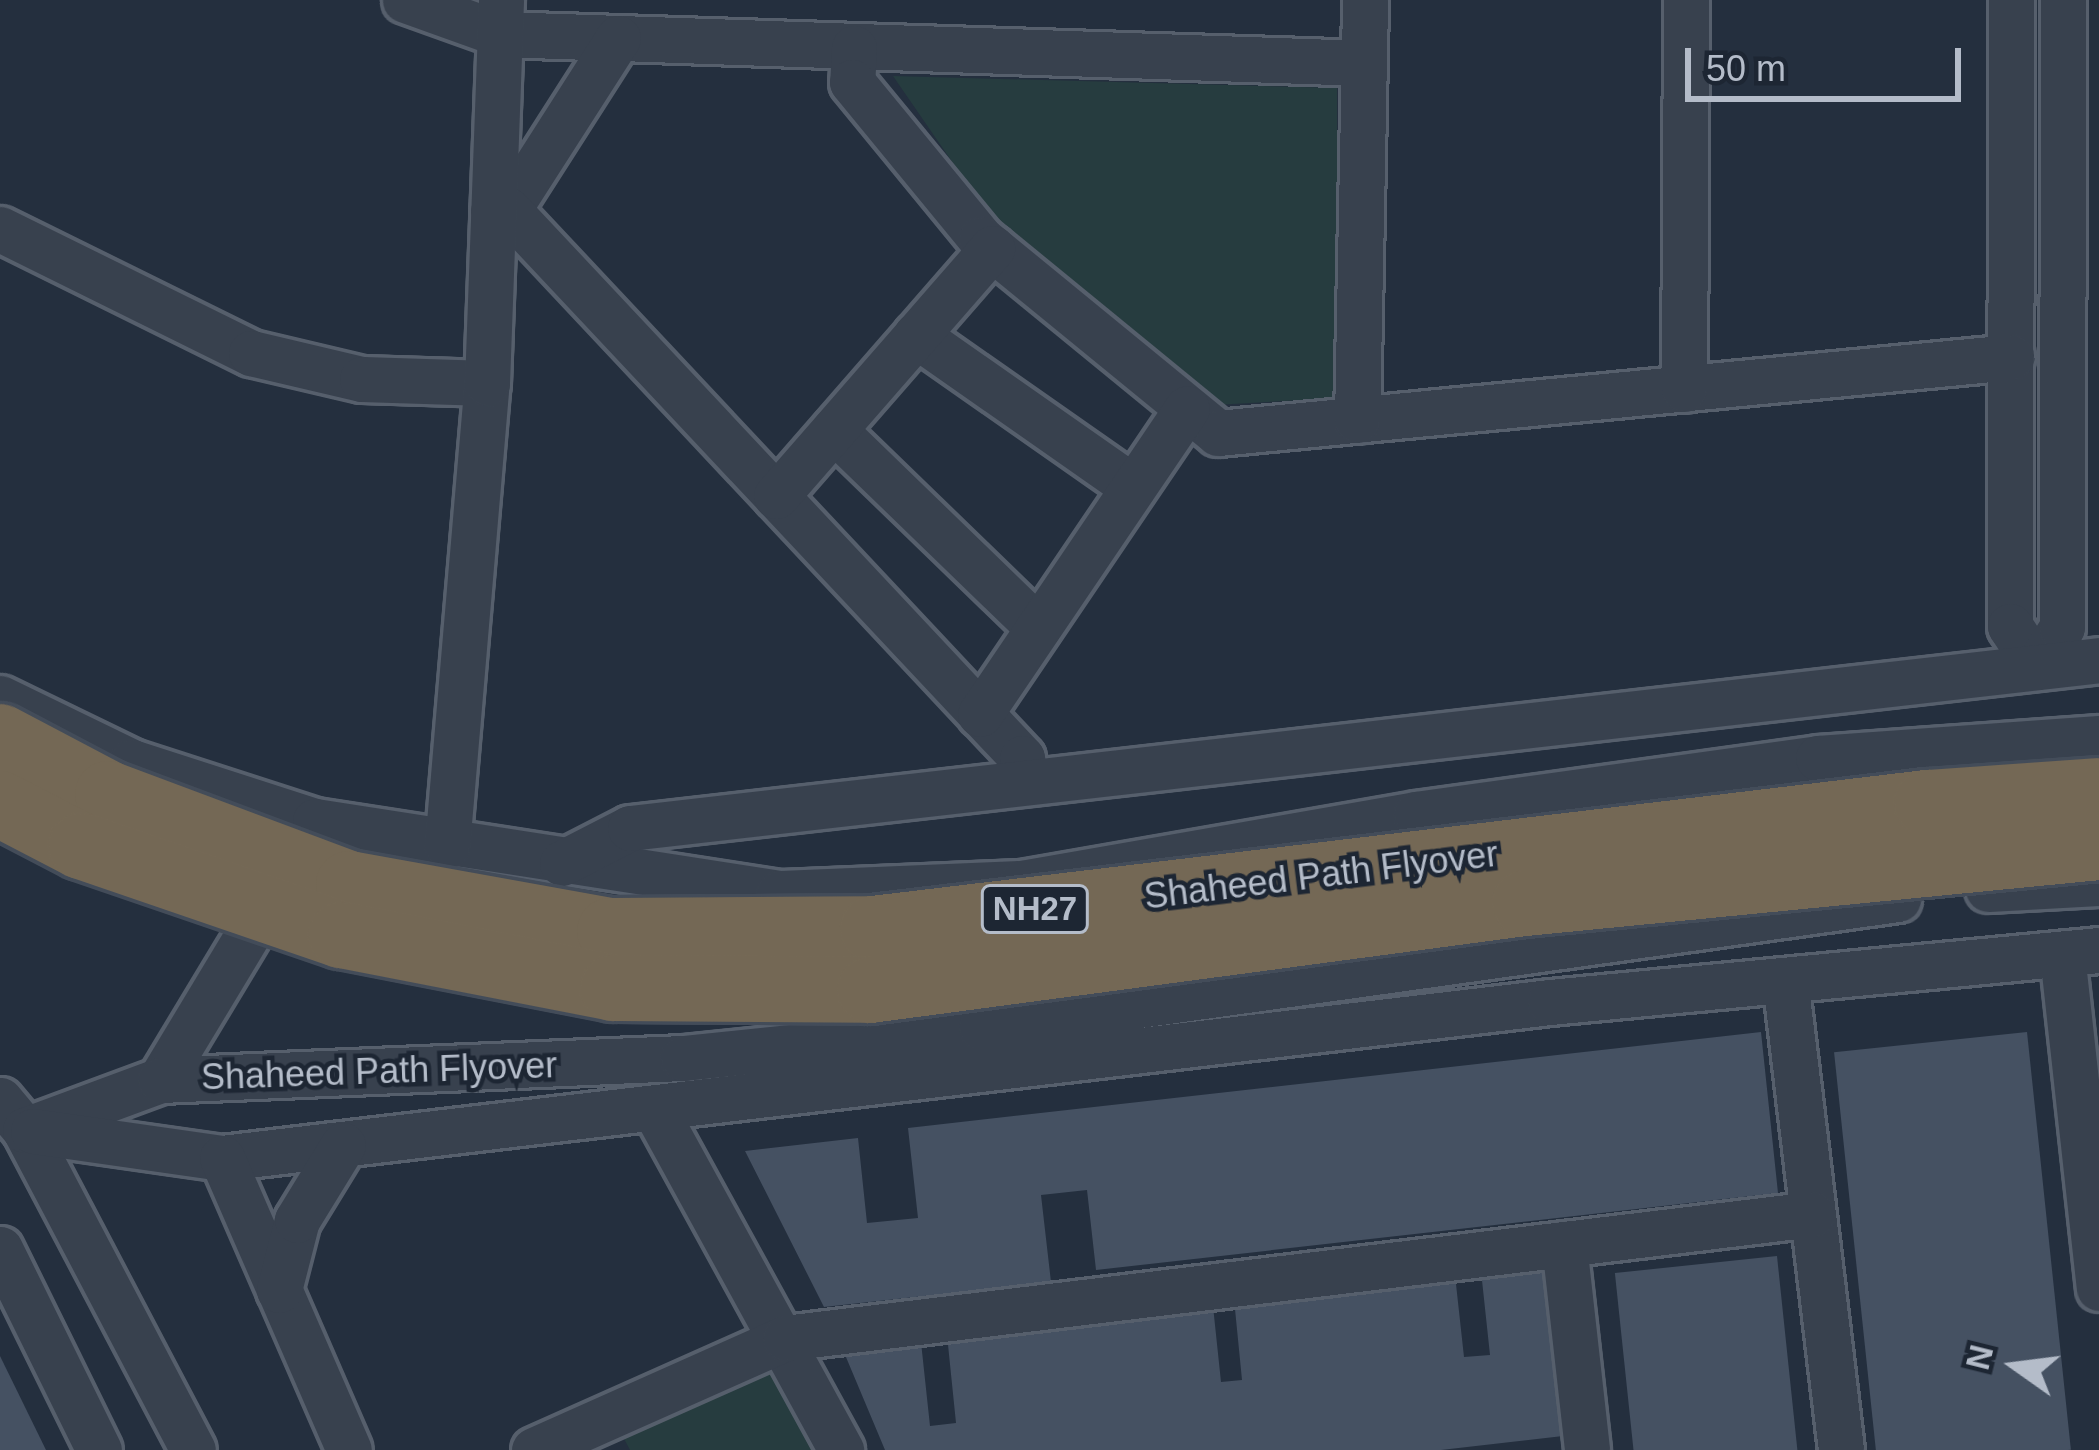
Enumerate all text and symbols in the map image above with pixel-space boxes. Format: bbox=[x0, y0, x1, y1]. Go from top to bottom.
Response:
scale bar bbox=[1691, 24, 1967, 98]
text: 50 m bbox=[1706, 48, 1786, 89]
street label: Shaheed Path Flyover bbox=[1142, 832, 1500, 918]
road number: NH27 bbox=[978, 882, 1092, 936]
street label: Shaheed Path Flyover bbox=[200, 1043, 558, 1099]
north arrow bbox=[1955, 1306, 2075, 1426]
text: N bbox=[1959, 1341, 2000, 1373]

